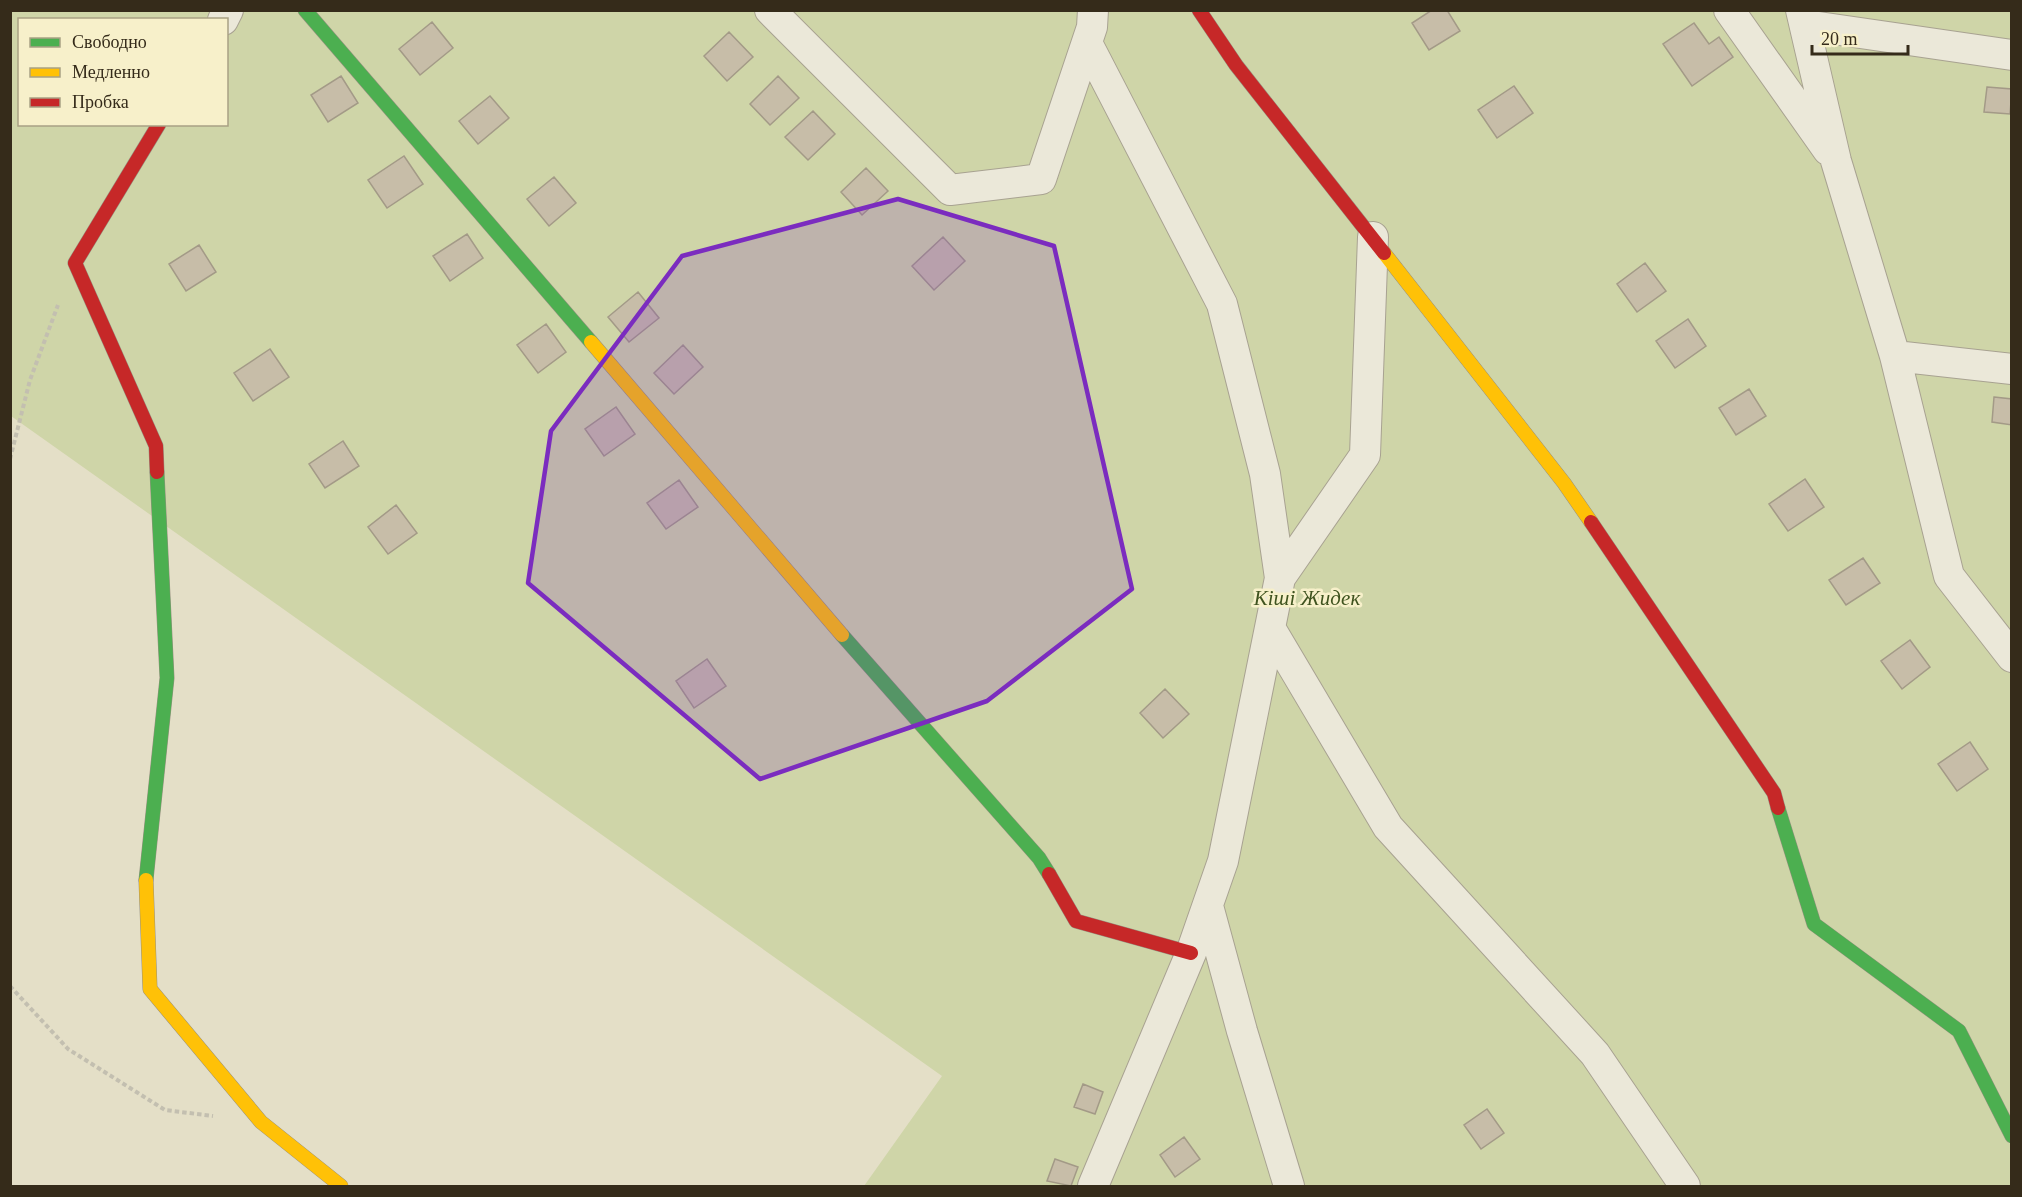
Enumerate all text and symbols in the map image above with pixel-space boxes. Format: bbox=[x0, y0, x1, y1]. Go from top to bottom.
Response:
legend bbox=[18, 18, 228, 126]
scale bar bbox=[1812, 18, 1908, 56]
text: 20 m bbox=[1821, 29, 1858, 49]
text: Свободно bbox=[72, 32, 147, 52]
text: Медленно bbox=[72, 62, 150, 82]
text: Пробка bbox=[72, 92, 129, 112]
park label: Кіші Жидек bbox=[1253, 586, 1360, 610]

